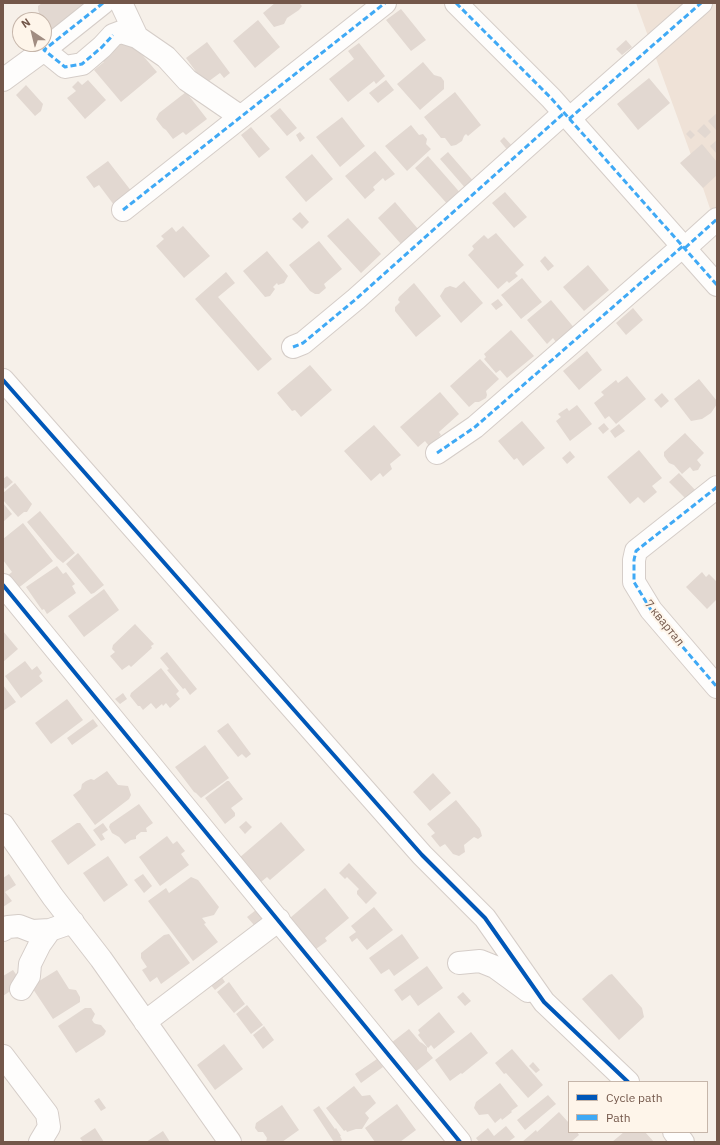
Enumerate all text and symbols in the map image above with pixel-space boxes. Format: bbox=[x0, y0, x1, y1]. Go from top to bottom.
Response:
north arrow bbox=[12, 12, 52, 52]
text: N bbox=[18, 15, 33, 31]
street label: 7 квартал bbox=[641, 597, 687, 649]
legend bbox=[568, 1081, 708, 1133]
text: Cycle path bbox=[606, 1090, 663, 1105]
text: Path bbox=[606, 1110, 631, 1125]

